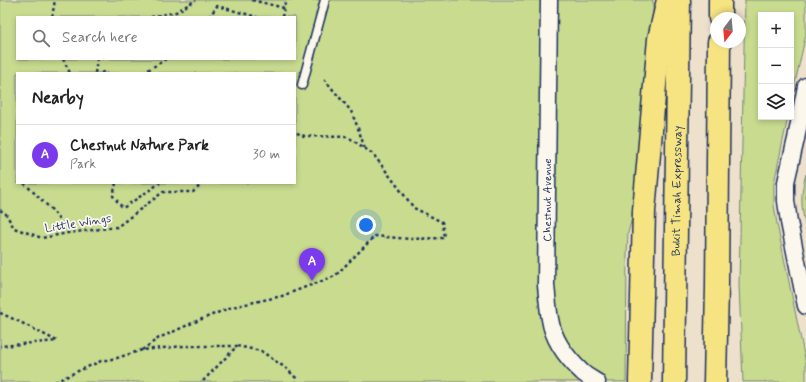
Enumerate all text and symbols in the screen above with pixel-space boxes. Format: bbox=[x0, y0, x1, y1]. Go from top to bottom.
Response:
north arrow bbox=[710, 12, 746, 48]
map controls bbox=[758, 12, 794, 120]
button: + bbox=[758, 12, 794, 48]
search box bbox=[16, 16, 296, 60]
icon: search bbox=[30, 27, 52, 49]
text: Search here bbox=[62, 28, 138, 48]
button: − bbox=[758, 48, 794, 84]
button: layers bbox=[758, 84, 794, 120]
text: Nearby bbox=[32, 87, 84, 109]
street label: Bukit Timah Expressway bbox=[669, 125, 686, 256]
text: Chestnut Nature Park bbox=[70, 136, 209, 156]
text: A bbox=[41, 146, 49, 163]
text: 30 m bbox=[253, 146, 280, 163]
text: Park bbox=[70, 156, 96, 173]
street label: Chestnut Avenue bbox=[540, 158, 556, 242]
street label: Little Wings bbox=[44, 211, 113, 237]
your location bbox=[356, 215, 376, 235]
pin: A bbox=[299, 248, 325, 281]

